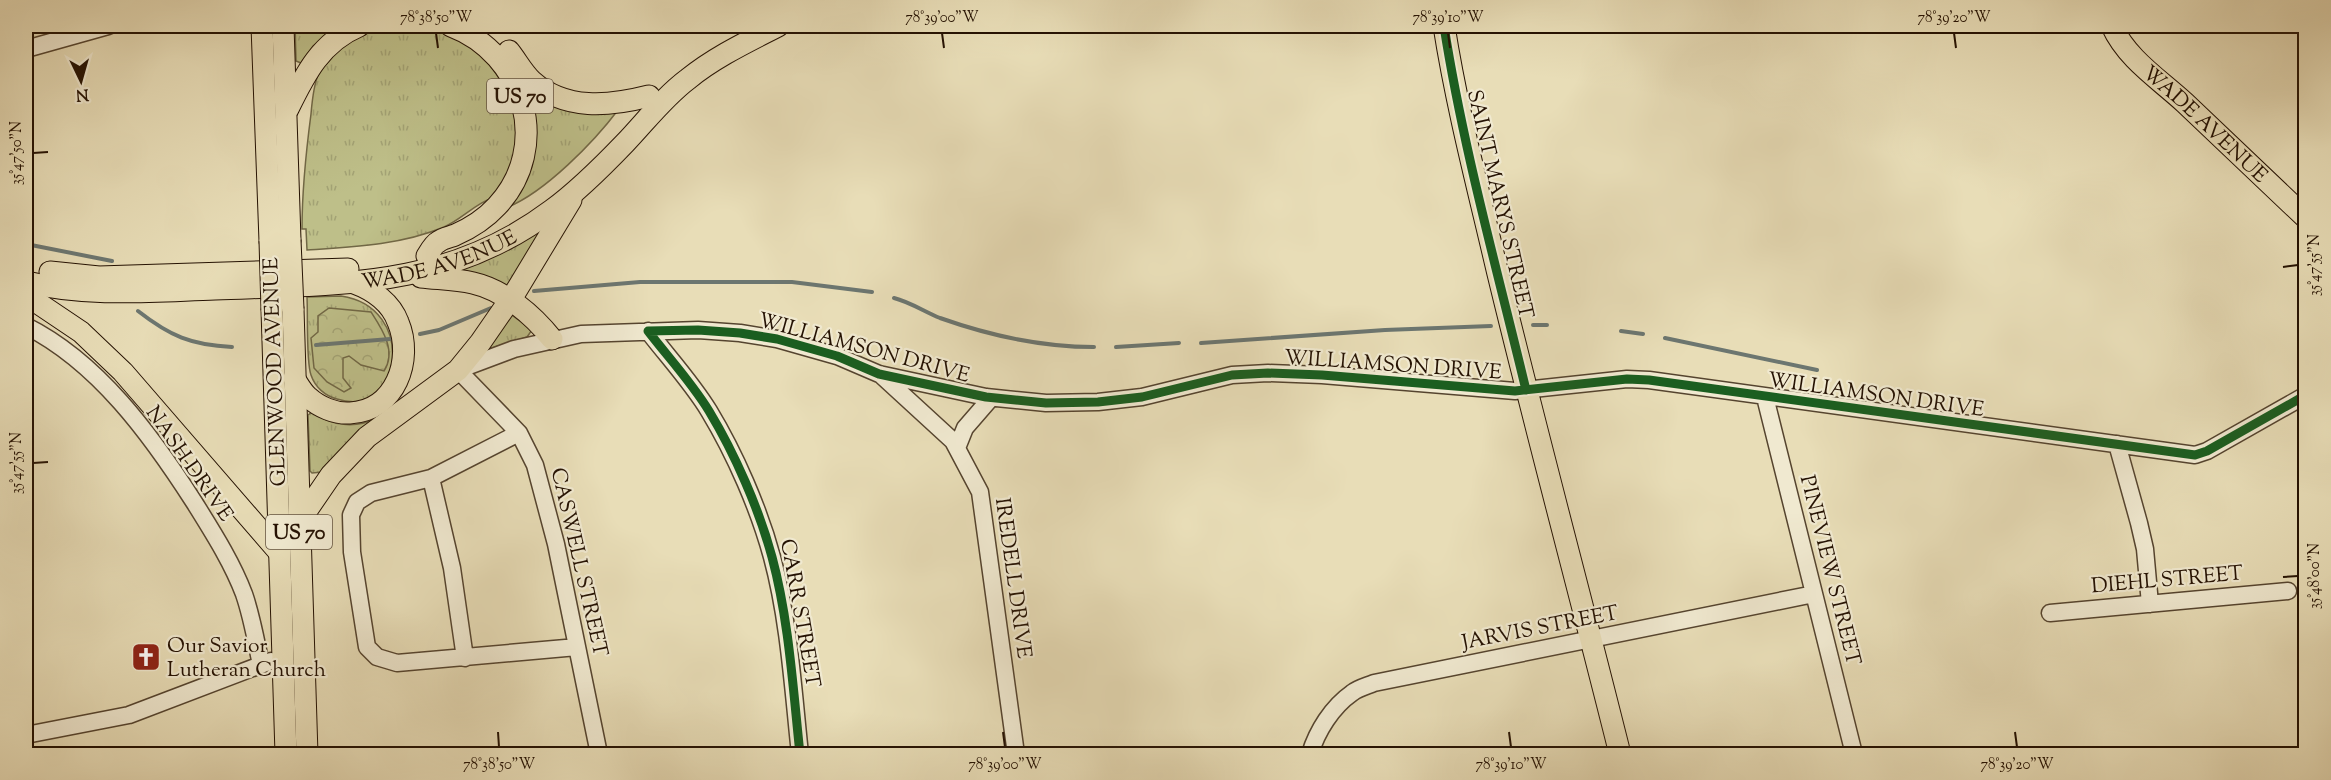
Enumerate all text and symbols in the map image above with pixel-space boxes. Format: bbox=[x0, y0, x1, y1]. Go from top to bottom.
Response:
text: 78°38'50"W bbox=[400, 8, 472, 29]
text: 78°39'00"W bbox=[905, 8, 979, 29]
text: 78°39'10"W bbox=[1412, 8, 1484, 29]
text: 78°39'20"W bbox=[1917, 8, 1991, 29]
north arrow bbox=[51, 51, 111, 111]
street label: WADE AVENUE bbox=[2135, 59, 2274, 191]
road number: US 70 bbox=[487, 79, 553, 113]
text: N bbox=[75, 81, 89, 105]
street label: SAINT MARYS STREET bbox=[1458, 87, 1540, 322]
text: 35°47'50"N bbox=[7, 121, 28, 185]
street label: WADE AVENUE bbox=[360, 223, 523, 298]
text: 35°47'55"N bbox=[2305, 234, 2326, 296]
street label: GLENWOOD AVENUE bbox=[257, 257, 295, 487]
street label: WILLIAMSON DRIVE bbox=[754, 306, 973, 392]
street label: WILLIAMSON DRIVE bbox=[1283, 343, 1503, 389]
street label: WILLIAMSON DRIVE bbox=[1766, 366, 1986, 426]
street label: NASH DRIVE bbox=[137, 400, 240, 528]
text: 35°47'55"N bbox=[7, 432, 28, 494]
street label: CASWELL STREET bbox=[542, 465, 614, 660]
street label: PINEVIEW STREET bbox=[1791, 472, 1867, 669]
street label: IREDELL DRIVE bbox=[986, 496, 1038, 661]
road number: US 70 bbox=[266, 515, 332, 549]
street label: CARR STREET bbox=[771, 537, 827, 690]
text: 35°48'00"N bbox=[2305, 543, 2326, 609]
street label: DIEHL STREET bbox=[2090, 559, 2245, 603]
street label: JARVIS STREET bbox=[1459, 599, 1621, 659]
place label: Our Savior Lutheran Church bbox=[167, 632, 326, 686]
church icon: Our Savior Lutheran Church bbox=[130, 641, 162, 673]
text: 78°38'50"W bbox=[463, 755, 535, 776]
text: 78°39'00"W bbox=[968, 755, 1042, 776]
text: 78°39'10"W bbox=[1475, 755, 1547, 776]
text: 78°39'20"W bbox=[1980, 755, 2054, 776]

